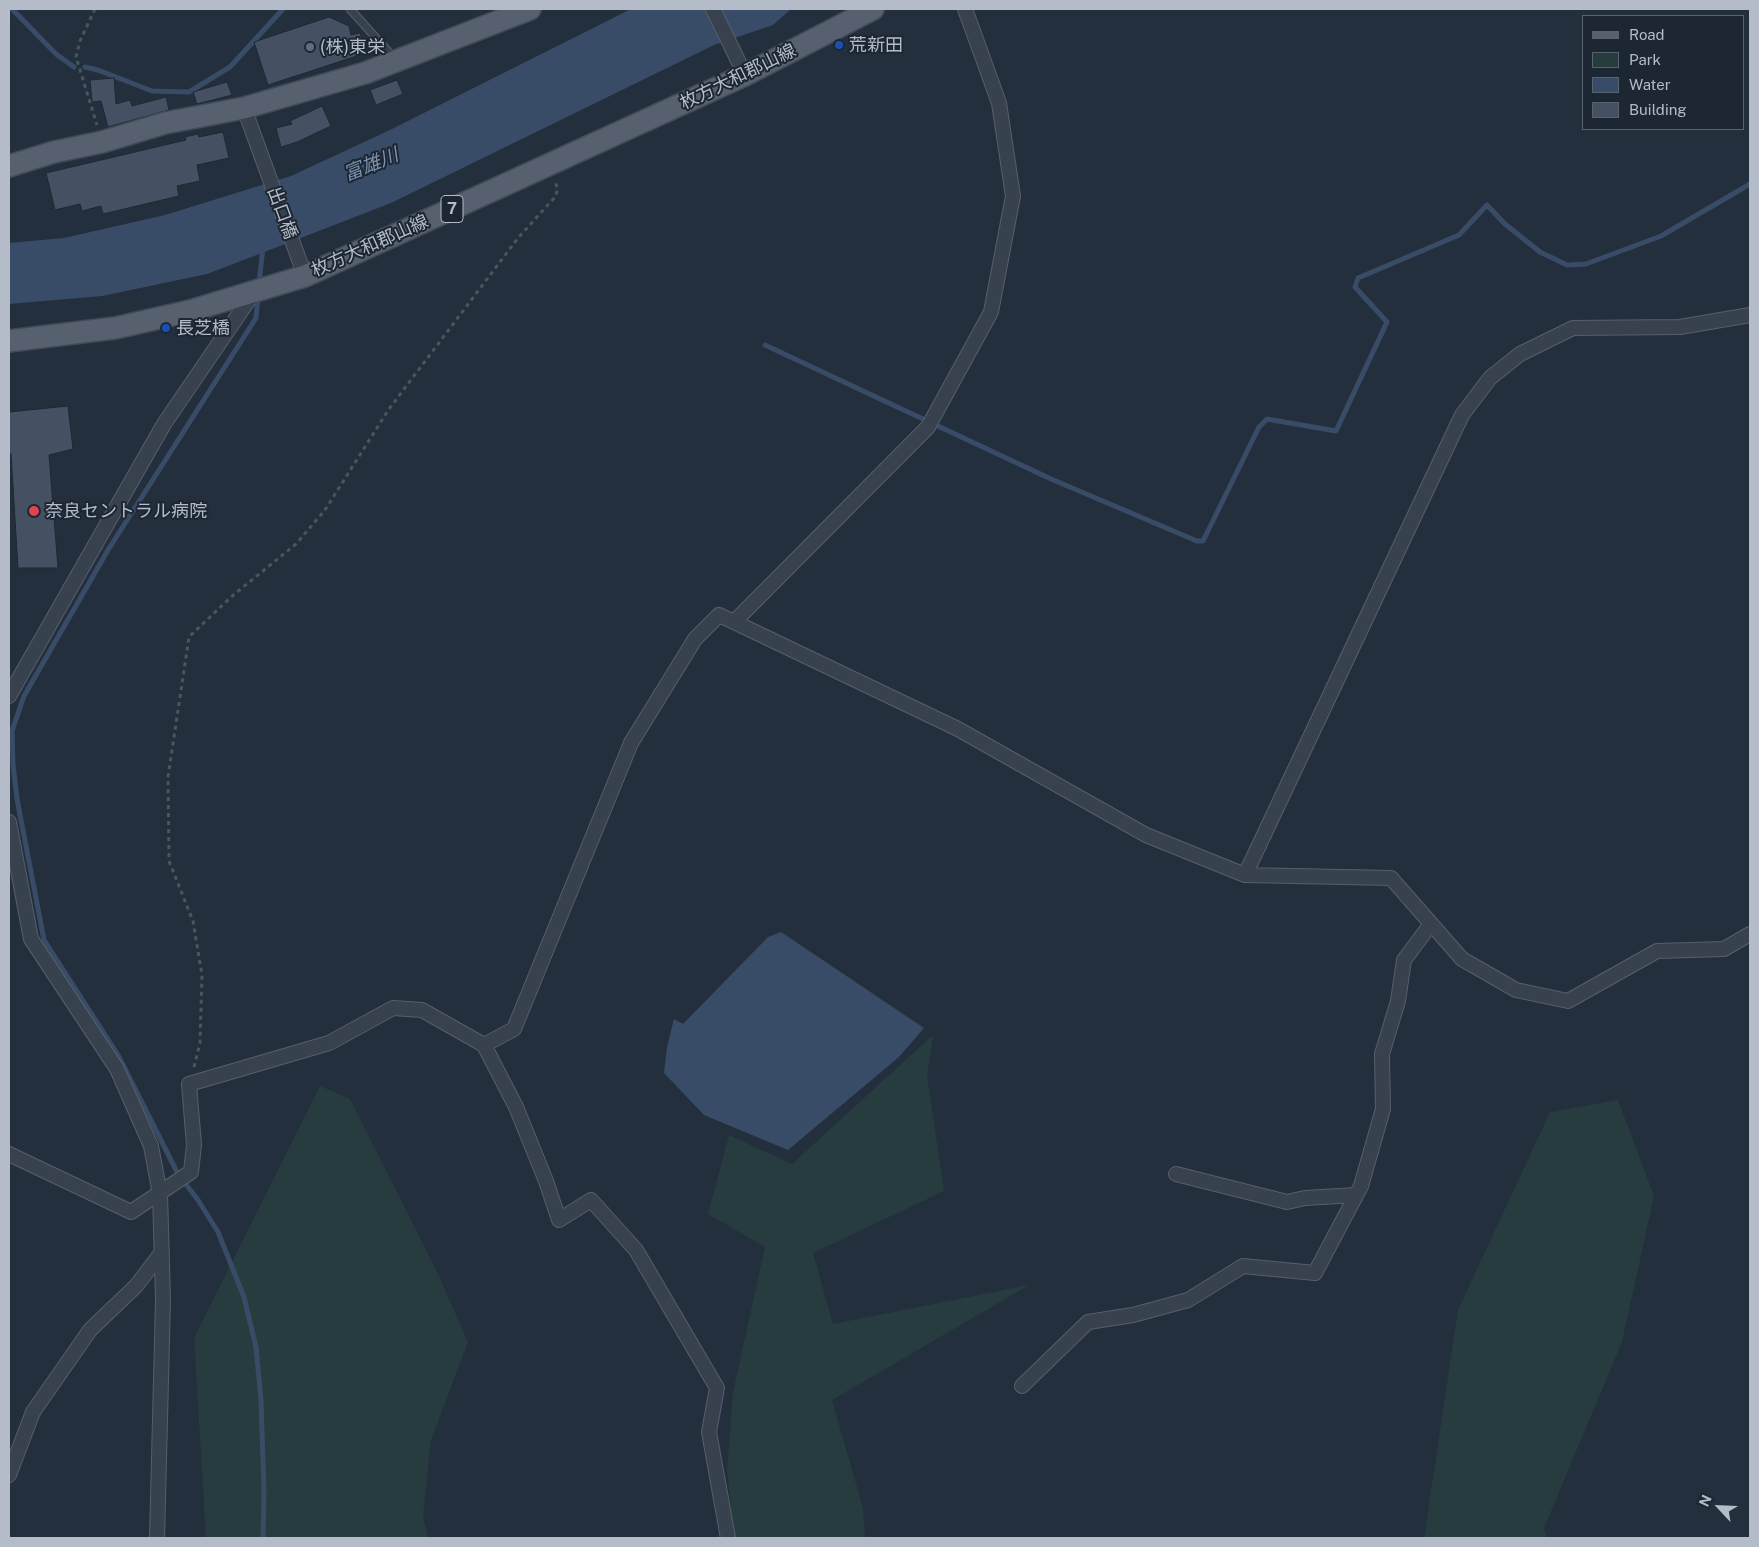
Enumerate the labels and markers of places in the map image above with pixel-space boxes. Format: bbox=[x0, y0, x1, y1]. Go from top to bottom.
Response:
place label: 荒新田 bbox=[849, 34, 903, 56]
place label: (株)東栄 bbox=[320, 36, 385, 58]
marker: 荒新田 bbox=[833, 39, 845, 51]
marker: (株)東栄 bbox=[304, 41, 316, 53]
place label: 長芝橋 bbox=[176, 317, 230, 339]
marker: 長芝橋 bbox=[160, 322, 172, 334]
place label: 奈良セントラル病院 bbox=[45, 500, 207, 522]
marker: 奈良セントラル病院 bbox=[27, 504, 41, 518]

